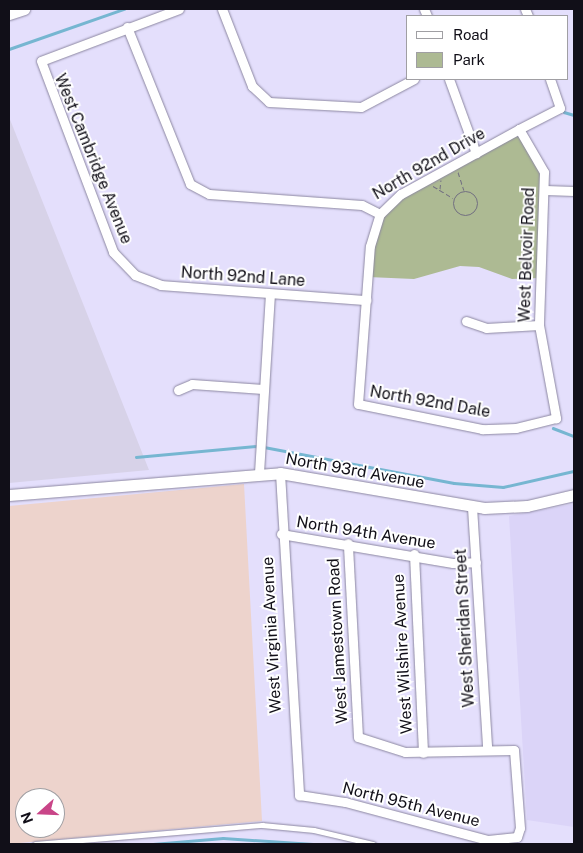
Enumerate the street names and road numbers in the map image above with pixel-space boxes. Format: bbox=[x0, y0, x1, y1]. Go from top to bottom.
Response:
street label: West Cambridge Avenue bbox=[50, 71, 136, 247]
street label: North 92nd Drive bbox=[369, 124, 489, 204]
street label: West Belvoir Road bbox=[515, 187, 539, 323]
street label: North 92nd Lane bbox=[180, 263, 306, 291]
street label: North 92nd Dale bbox=[368, 382, 492, 422]
street label: North 93rd Avenue bbox=[284, 449, 426, 493]
street label: North 94th Avenue bbox=[295, 513, 437, 553]
street label: West Sheridan Street bbox=[451, 548, 479, 708]
street label: West Virginia Avenue bbox=[258, 556, 286, 714]
street label: West Jamestown Road bbox=[324, 558, 352, 724]
street label: West Wilshire Avenue bbox=[389, 573, 417, 735]
street label: North 95th Avenue bbox=[340, 779, 482, 831]

